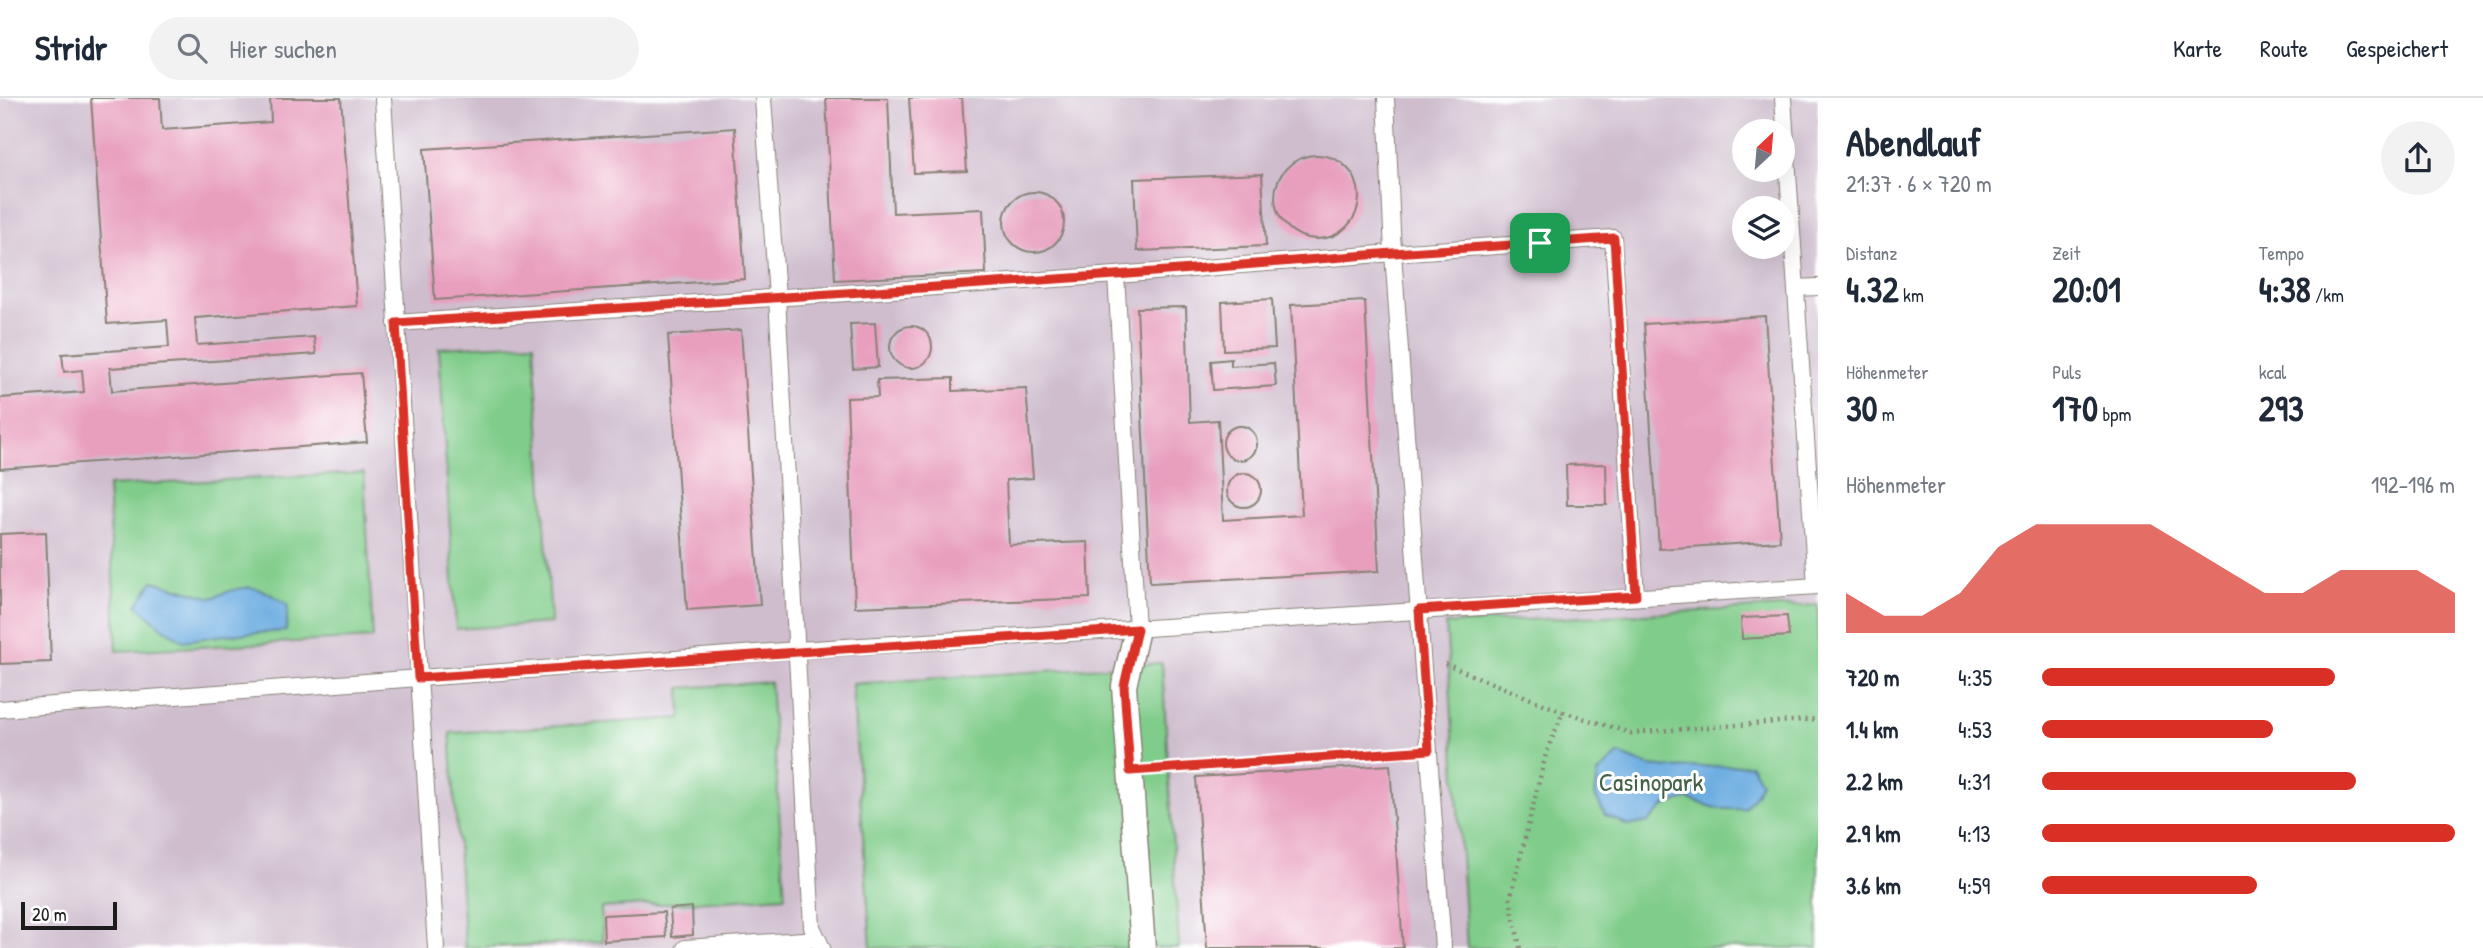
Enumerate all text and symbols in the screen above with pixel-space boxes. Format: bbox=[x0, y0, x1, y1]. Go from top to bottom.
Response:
search box bbox=[149, 17, 639, 80]
text: Stridr bbox=[35, 26, 107, 70]
icon: search bbox=[173, 29, 211, 67]
text: Hier suchen bbox=[229, 31, 337, 66]
text: Karte bbox=[2173, 32, 2222, 64]
text: Route bbox=[2260, 32, 2308, 64]
text: Gespeichert bbox=[2346, 32, 2448, 64]
text: Abendlauf bbox=[1846, 116, 1981, 168]
north arrow bbox=[1732, 119, 1796, 182]
map controls bbox=[1732, 119, 1795, 259]
button: share bbox=[2381, 121, 2455, 195]
text: 21:37 · 6 × 720 m bbox=[1846, 168, 1992, 199]
button: layers bbox=[1732, 196, 1795, 259]
pin bbox=[1510, 213, 1570, 273]
icon: arrive bbox=[1521, 224, 1559, 262]
text: Distanz bbox=[1846, 240, 1897, 266]
text: Zeit bbox=[2052, 240, 2080, 266]
text: Tempo bbox=[2259, 240, 2304, 266]
text: 4.32 bbox=[1846, 266, 1899, 313]
text: 20:01 bbox=[2052, 266, 2121, 313]
text: 4:38 bbox=[2259, 266, 2311, 313]
text: km bbox=[1899, 282, 1924, 308]
text: /km bbox=[2311, 282, 2344, 308]
text: Höhenmeter bbox=[1846, 359, 1929, 385]
text: Puls bbox=[2052, 359, 2081, 385]
text: kcal bbox=[2259, 359, 2286, 385]
text: 30 bbox=[1846, 385, 1877, 432]
text: 170 bbox=[2052, 385, 2098, 432]
text: 293 bbox=[2259, 385, 2304, 432]
text: m bbox=[1877, 401, 1895, 427]
text: bpm bbox=[2098, 401, 2131, 427]
text: Höhenmeter bbox=[1846, 469, 1946, 500]
text: 192–196 m bbox=[2371, 469, 2455, 500]
text: 720 m bbox=[1846, 662, 1899, 693]
text: 4:35 bbox=[1958, 662, 1992, 693]
text: 1.4 km bbox=[1846, 714, 1898, 745]
text: 4:53 bbox=[1958, 714, 1992, 745]
park label: Casinopark bbox=[1599, 764, 1704, 799]
text: 2.2 km bbox=[1846, 766, 1903, 797]
text: 4:31 bbox=[1958, 766, 1991, 797]
text: 2.9 km bbox=[1846, 818, 1901, 849]
text: 4:13 bbox=[1958, 818, 1991, 849]
text: 3.6 km bbox=[1846, 870, 1901, 901]
text: 4:59 bbox=[1958, 870, 1990, 901]
scale bar bbox=[21, 899, 117, 931]
text: 20 m bbox=[32, 901, 67, 927]

